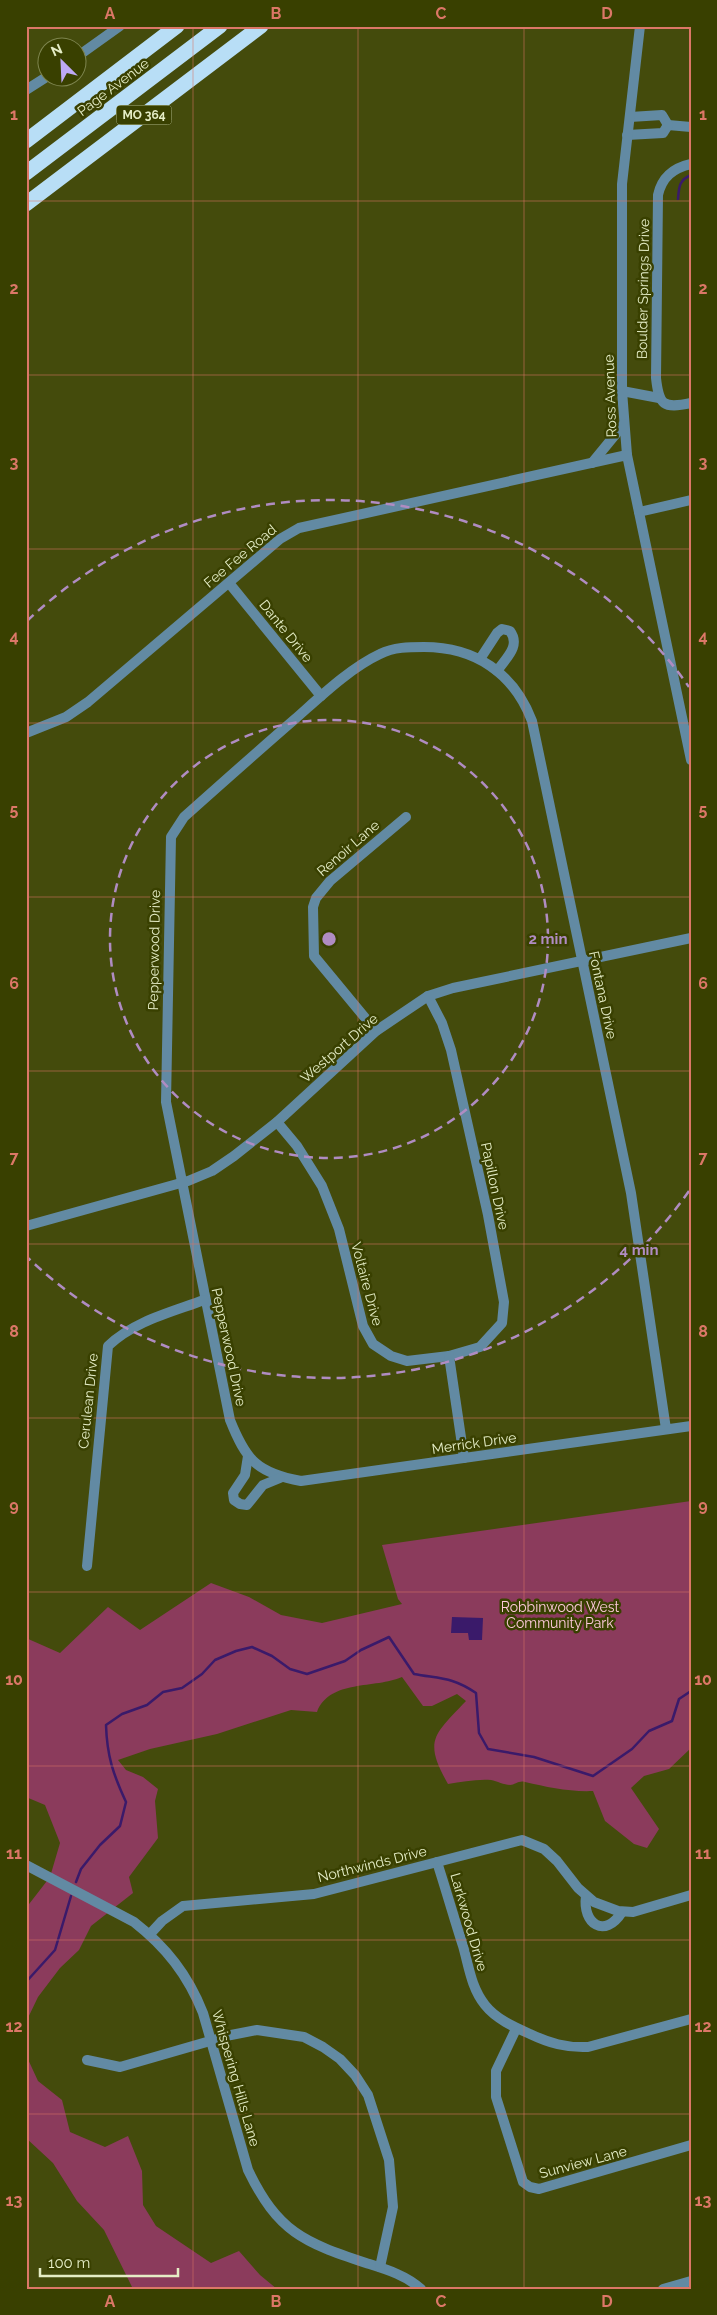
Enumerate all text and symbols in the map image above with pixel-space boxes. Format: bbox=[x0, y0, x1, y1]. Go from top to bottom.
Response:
text: A bbox=[105, 4, 116, 23]
text: B bbox=[271, 4, 282, 23]
text: C bbox=[436, 4, 447, 23]
text: D bbox=[601, 4, 613, 23]
north arrow bbox=[38, 38, 88, 88]
text: N bbox=[49, 41, 65, 60]
street label: Page Avenue bbox=[74, 55, 152, 119]
text: 1 bbox=[10, 105, 18, 124]
text: 1 bbox=[699, 105, 707, 124]
road number: MO 364 bbox=[116, 106, 172, 124]
street label: Boulder Springs Drive bbox=[634, 219, 652, 359]
text: 2 bbox=[9, 279, 19, 298]
text: 2 bbox=[698, 279, 708, 298]
street label: Ross Avenue bbox=[601, 354, 619, 438]
text: 3 bbox=[10, 453, 19, 472]
text: 3 bbox=[699, 453, 708, 472]
street label: Fee Fee Road bbox=[201, 521, 279, 591]
street label: Dante Drive bbox=[256, 597, 316, 665]
text: 4 bbox=[9, 627, 19, 646]
text: 4 bbox=[698, 627, 708, 646]
text: 5 bbox=[10, 800, 19, 819]
text: 5 bbox=[699, 800, 708, 819]
street label: Renoir Lane bbox=[314, 817, 382, 879]
street label: Pepperwood Drive bbox=[145, 890, 163, 1010]
centre of rings bbox=[320, 930, 338, 948]
text: 2 min bbox=[529, 930, 567, 948]
street label: Fontana Drive bbox=[586, 950, 620, 1040]
text: 6 bbox=[9, 974, 19, 993]
text: 6 bbox=[698, 974, 708, 993]
street label: Westport Drive bbox=[297, 1010, 381, 1086]
street label: Papillon Drive bbox=[478, 1141, 512, 1231]
text: 7 bbox=[10, 1148, 19, 1167]
text: 7 bbox=[699, 1148, 708, 1167]
street label: Voltaire Drive bbox=[348, 1240, 386, 1328]
text: 4 min bbox=[619, 1241, 659, 1259]
street label: Pepperwood Drive bbox=[209, 1286, 249, 1408]
text: 8 bbox=[9, 1322, 19, 1341]
text: 8 bbox=[698, 1322, 708, 1341]
street label: Cerulean Drive bbox=[75, 1353, 101, 1449]
street label: Merrick Drive bbox=[431, 1429, 517, 1457]
text: 9 bbox=[9, 1496, 19, 1515]
text: 9 bbox=[698, 1496, 708, 1515]
park label: Robbinwood West Community Park bbox=[501, 1599, 620, 1631]
text: 10 bbox=[5, 1670, 23, 1689]
text: 10 bbox=[694, 1670, 712, 1689]
street label: Northwinds Drive bbox=[316, 1843, 428, 1885]
text: 11 bbox=[6, 1844, 22, 1863]
text: 11 bbox=[695, 1844, 711, 1863]
street label: Larkwood Drive bbox=[447, 1871, 491, 1973]
street label: Whispering Hills Lane bbox=[209, 2008, 263, 2148]
text: 12 bbox=[6, 2017, 22, 2036]
text: 12 bbox=[695, 2017, 711, 2036]
street label: Sunview Lane bbox=[537, 2143, 629, 2181]
text: 13 bbox=[6, 2191, 22, 2210]
text: 13 bbox=[695, 2191, 711, 2210]
scale bar bbox=[40, 2245, 178, 2277]
text: 100 m bbox=[48, 2254, 90, 2272]
text: A bbox=[105, 2292, 116, 2311]
text: B bbox=[271, 2292, 282, 2311]
text: C bbox=[436, 2292, 447, 2311]
text: D bbox=[601, 2292, 613, 2311]

